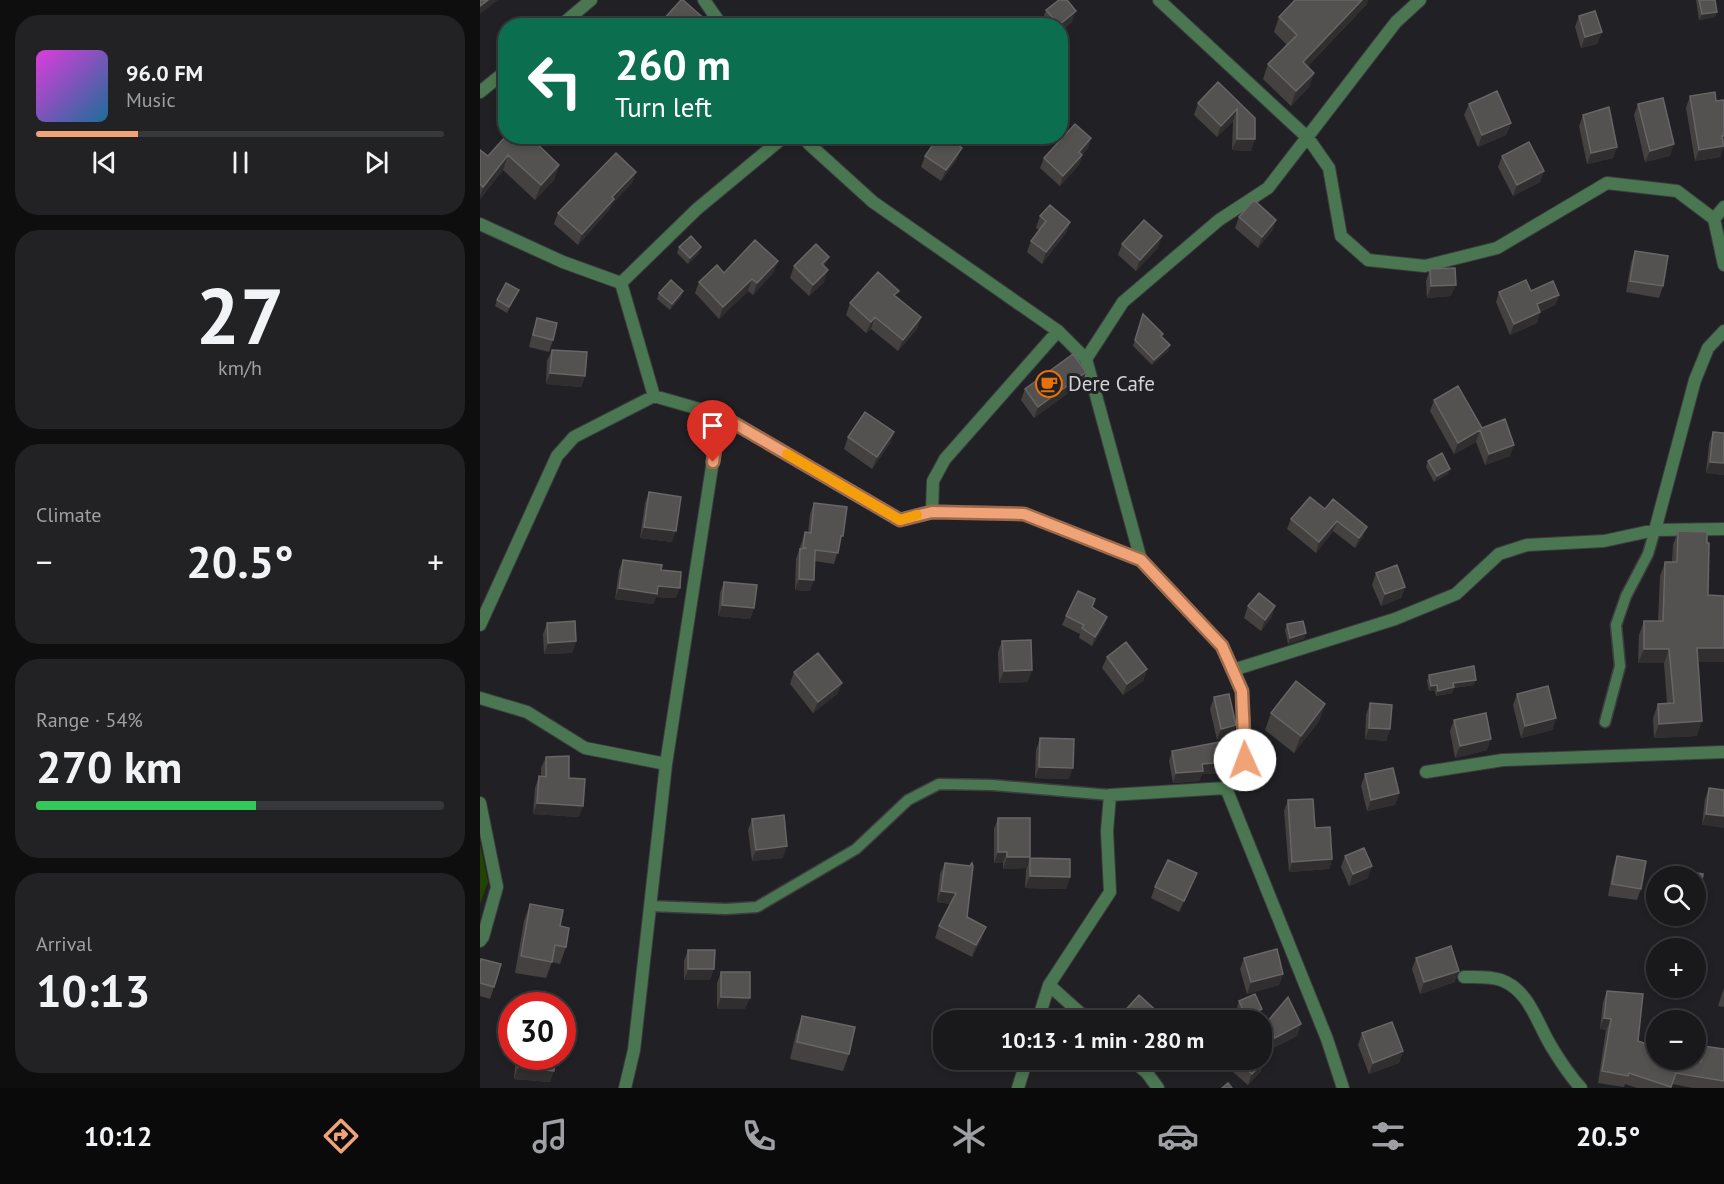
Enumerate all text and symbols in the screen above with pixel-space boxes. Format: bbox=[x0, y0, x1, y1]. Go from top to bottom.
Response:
text: 260 m bbox=[615, 37, 731, 92]
icon: left bbox=[516, 42, 594, 120]
text: 96.0 FM bbox=[126, 59, 203, 87]
text: Music bbox=[126, 87, 175, 113]
text: Turn left bbox=[615, 90, 712, 124]
icon: previous bbox=[88, 146, 121, 179]
icon: pause bbox=[224, 146, 257, 179]
icon: next bbox=[360, 146, 393, 179]
text: 27 bbox=[196, 265, 284, 366]
text: km/h bbox=[218, 355, 262, 381]
cafe icon: Dere Cafe bbox=[1034, 369, 1064, 399]
place label: Dere Cafe bbox=[1068, 370, 1155, 397]
pin bbox=[687, 400, 738, 462]
icon: arrive bbox=[696, 409, 729, 442]
text: Climate bbox=[36, 502, 102, 528]
text: 20.5° bbox=[186, 532, 294, 590]
text: − bbox=[36, 540, 53, 583]
text: + bbox=[427, 540, 444, 583]
text: Range · 54% bbox=[36, 707, 143, 733]
position arrow bbox=[1213, 728, 1277, 792]
text: 270 km bbox=[36, 737, 182, 795]
map controls bbox=[1646, 866, 1706, 1070]
button: search bbox=[1646, 866, 1706, 926]
text: Arrival bbox=[36, 931, 92, 957]
button: + bbox=[1646, 938, 1706, 998]
text: 10:13 bbox=[36, 961, 150, 1019]
speed limit sign: 30 bbox=[498, 992, 576, 1070]
button: − bbox=[1646, 1010, 1706, 1070]
text: 10:13 · 1 min · 280 m bbox=[1001, 1026, 1204, 1054]
icon: directions bbox=[320, 1115, 362, 1157]
icon: music bbox=[529, 1115, 571, 1157]
icon: phone bbox=[738, 1115, 780, 1157]
icon: climate bbox=[948, 1115, 990, 1157]
icon: car bbox=[1157, 1115, 1199, 1157]
icon: filters bbox=[1367, 1115, 1409, 1157]
text: 10:12 bbox=[84, 1119, 152, 1153]
text: 20.5° bbox=[1576, 1119, 1640, 1153]

